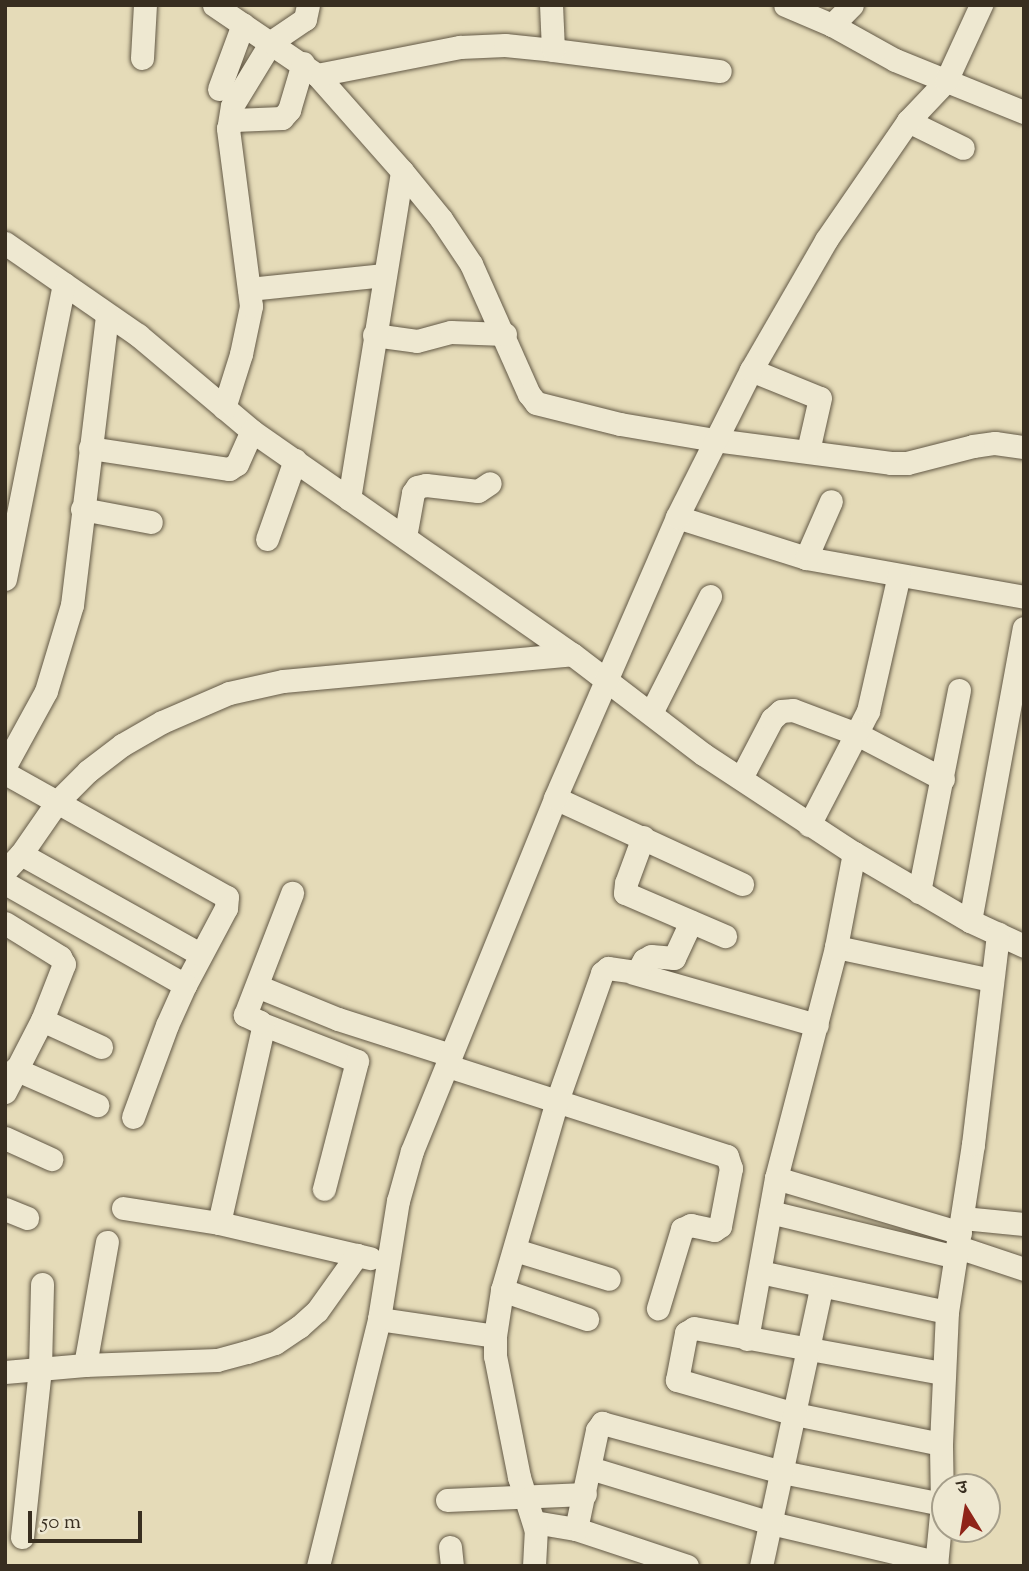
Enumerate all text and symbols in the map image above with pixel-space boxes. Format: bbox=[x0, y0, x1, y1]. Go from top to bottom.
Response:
north arrow bbox=[931, 1473, 1001, 1543]
text: उ bbox=[955, 1475, 970, 1503]
scale bar bbox=[32, 1498, 145, 1542]
text: 50 m bbox=[41, 1508, 81, 1538]

